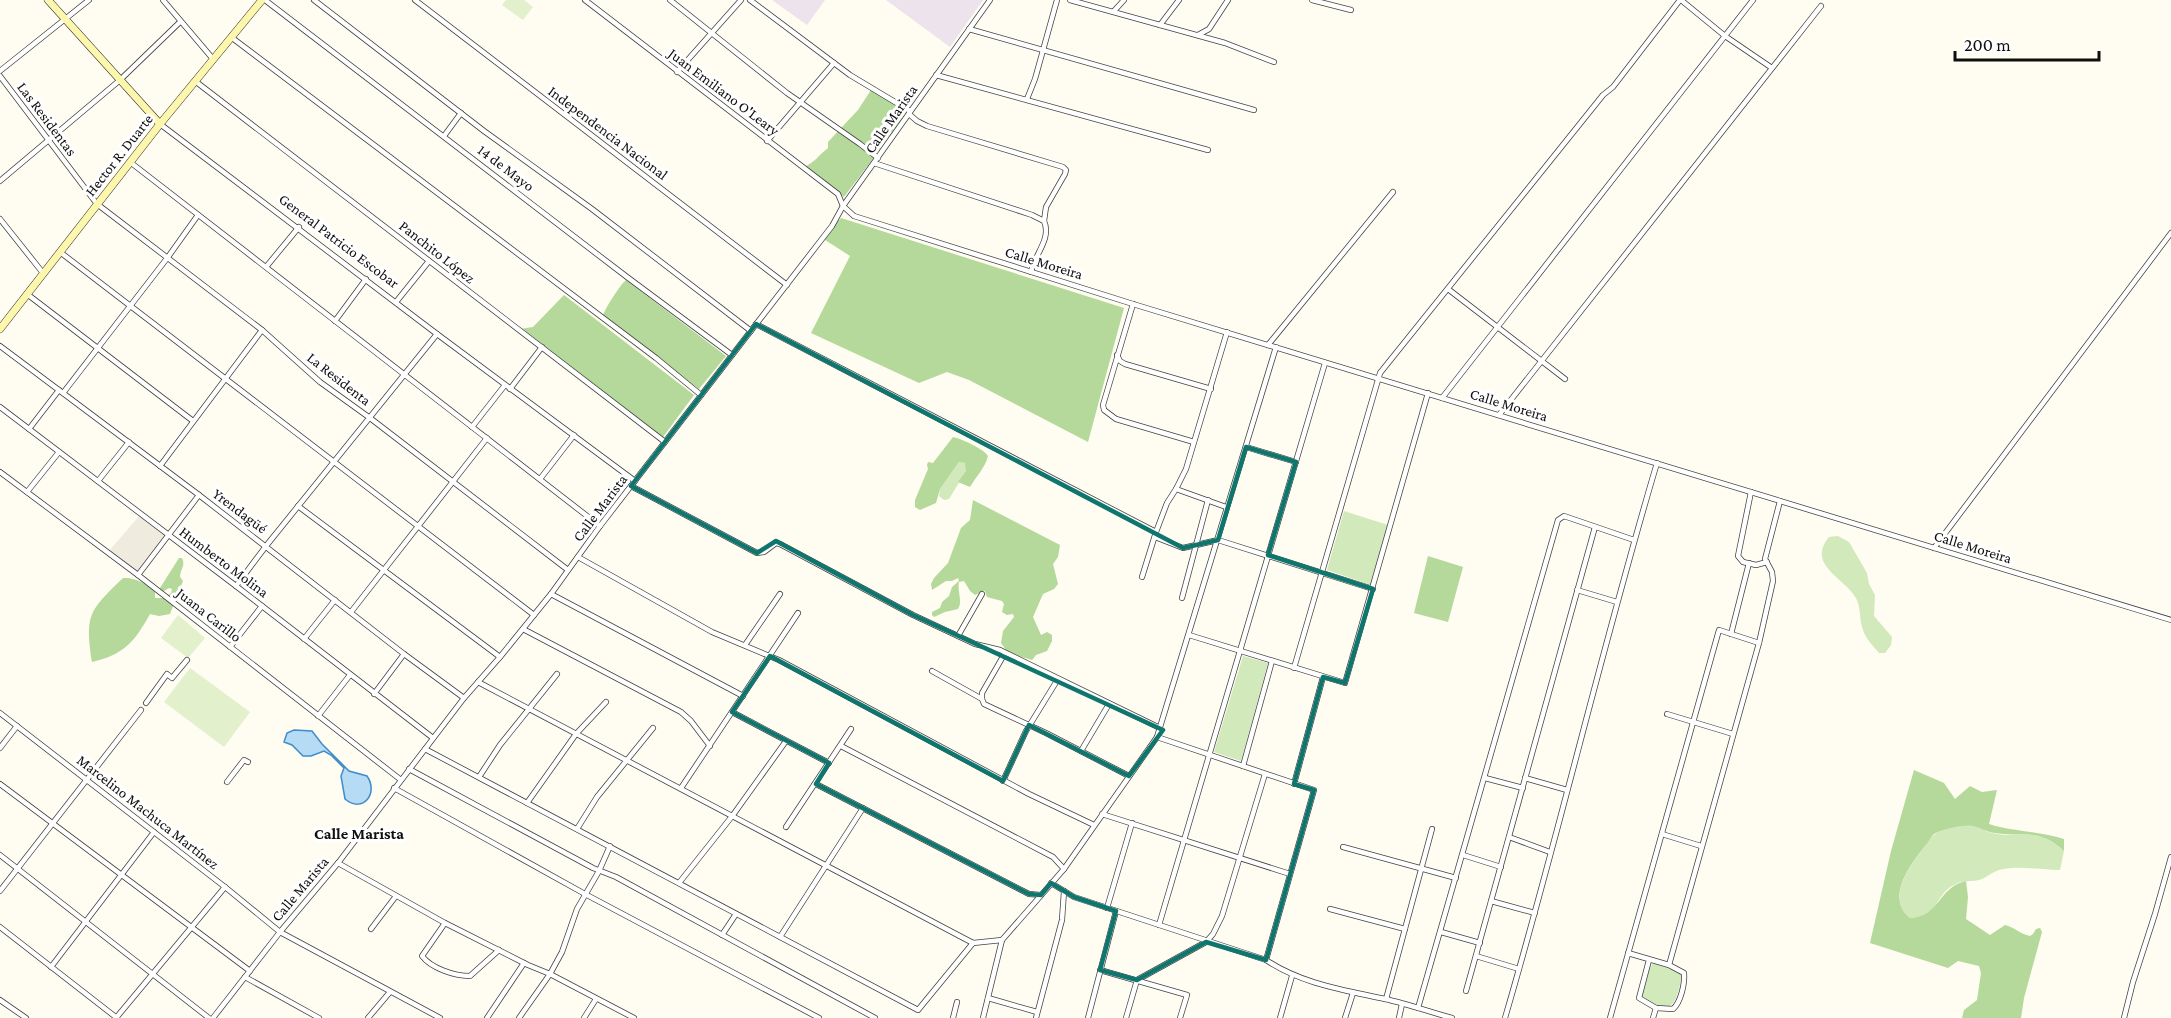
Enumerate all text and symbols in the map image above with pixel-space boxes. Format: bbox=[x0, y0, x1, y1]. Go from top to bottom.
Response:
scale bar bbox=[1955, 24, 2099, 62]
text: 200 m bbox=[1964, 35, 2011, 55]
street label: Juan Emiliano O'Leary bbox=[663, 44, 783, 140]
street label: Las Residentas bbox=[14, 79, 80, 159]
street label: Calle Marista bbox=[862, 82, 920, 156]
street label: Independencia Nacional bbox=[545, 83, 671, 184]
street label: Hector R. Duarte bbox=[82, 111, 156, 199]
street label: 14 de Mayo bbox=[474, 142, 537, 195]
street label: General Patricio Escobar bbox=[276, 191, 403, 292]
street label: Panchito López bbox=[395, 218, 478, 287]
street label: Calle Moreira bbox=[1003, 244, 1085, 282]
street label: La Residenta bbox=[304, 349, 374, 409]
street label: Calle Moreira bbox=[1468, 386, 1550, 424]
street label: Calle Marista bbox=[570, 471, 630, 545]
street label: Yrendagüé bbox=[209, 485, 271, 538]
street label: Humberto Molina bbox=[176, 523, 272, 601]
street label: Calle Moreira bbox=[1932, 528, 2014, 566]
street label: Juana Carillo bbox=[171, 584, 244, 646]
street label: Marcelino Machuca Martínez bbox=[74, 752, 222, 872]
district label: Calle Marista bbox=[314, 825, 404, 842]
street label: Calle Marista bbox=[268, 853, 332, 925]

